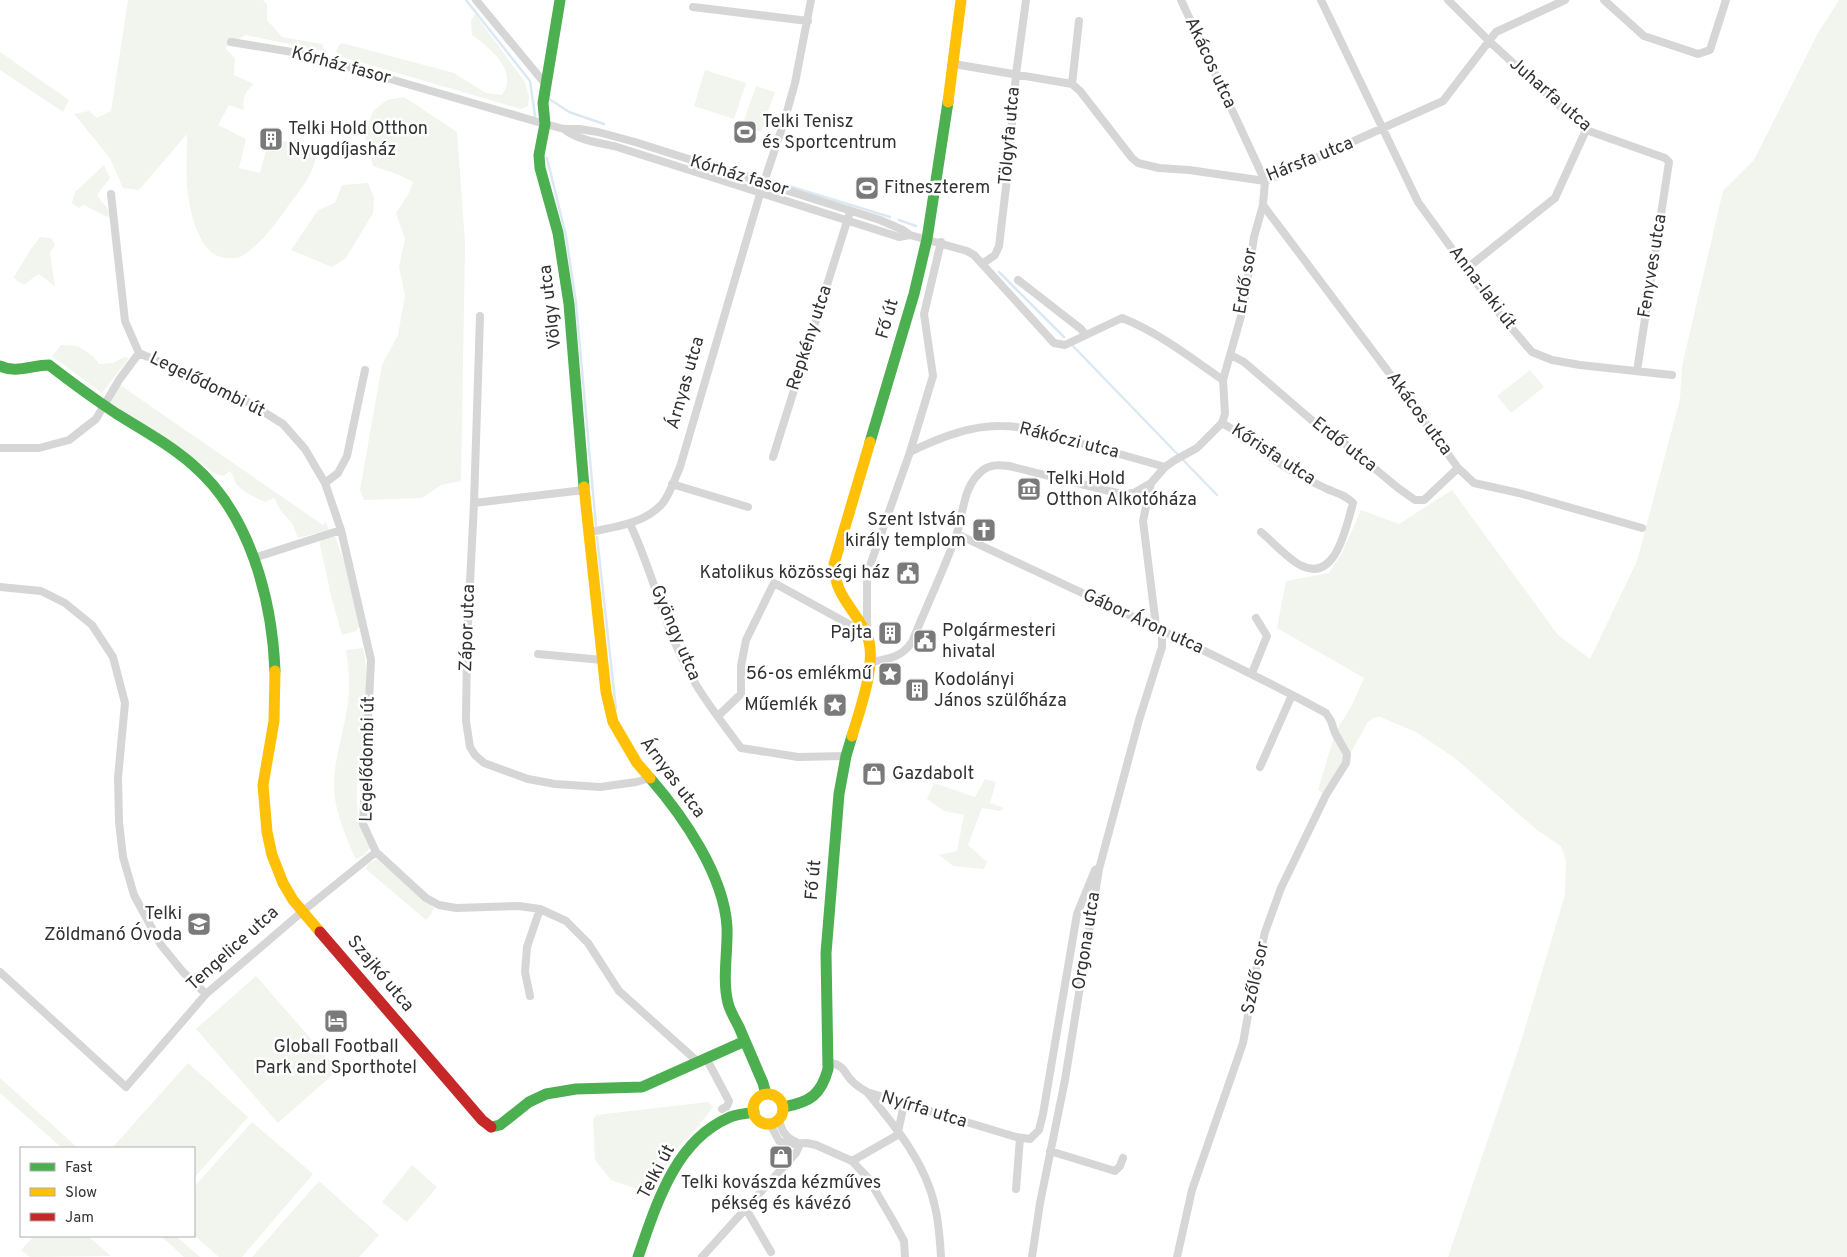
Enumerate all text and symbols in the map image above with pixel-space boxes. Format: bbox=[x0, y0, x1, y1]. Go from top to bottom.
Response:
street label: Akácos utca bbox=[1179, 14, 1241, 112]
street label: Kórház fasor bbox=[289, 42, 393, 90]
street label: Juharfa utca bbox=[1504, 53, 1596, 137]
street label: Tölgyfa utca bbox=[994, 86, 1026, 186]
place label: Telki Tenisz és Sportcentrum bbox=[762, 111, 897, 155]
place label: Telki Hold Otthon Nyugdíjasház bbox=[288, 118, 428, 162]
sports icon: Telki Tenisz és Sportcentrum bbox=[732, 119, 758, 145]
building icon: Telki Hold Otthon Nyugdíjasház bbox=[258, 126, 284, 152]
street label: Hársfa utca bbox=[1263, 132, 1357, 188]
street label: Kórház fasor bbox=[687, 150, 791, 202]
sports icon: Fitneszterem bbox=[854, 175, 880, 201]
place label: Fitneszterem bbox=[884, 177, 990, 200]
street label: Fenyves utca bbox=[1633, 212, 1673, 320]
street label: Anna-laki út bbox=[1443, 242, 1521, 334]
street label: Erdő sor bbox=[1229, 246, 1263, 316]
street label: Völgy utca bbox=[534, 264, 568, 350]
street label: Repkény utca bbox=[782, 283, 838, 393]
street label: Fő út bbox=[871, 296, 905, 342]
street label: Árnyas utca bbox=[660, 333, 710, 432]
street label: Legelődombi út bbox=[145, 347, 269, 423]
street label: Akácos utca bbox=[1381, 368, 1457, 460]
street label: Erdő utca bbox=[1307, 412, 1381, 478]
street label: Rákóczi utca bbox=[1017, 417, 1121, 465]
street label: Kőrisfa utca bbox=[1226, 419, 1320, 491]
place label: Telki Hold Otthon Alkotóháza bbox=[1046, 468, 1197, 512]
museum icon: Telki Hold Otthon Alkotóháza bbox=[1016, 476, 1042, 502]
place label: Szent István király templom bbox=[845, 509, 966, 553]
church icon: Szent István király templom bbox=[971, 517, 997, 543]
public building icon: Katolikus közösségi ház bbox=[895, 560, 921, 586]
place label: Katolikus közösségi ház bbox=[700, 562, 890, 585]
street label: Gyöngy utca bbox=[645, 582, 705, 684]
street label: Gábor Áron utca bbox=[1079, 582, 1208, 660]
street label: Zápor utca bbox=[455, 584, 481, 672]
building icon: Pajta bbox=[877, 620, 903, 646]
place label: Polgármesteri hivatal bbox=[942, 620, 1056, 664]
place label: Pajta bbox=[830, 622, 872, 645]
public building icon: Polgármesteri hivatal bbox=[912, 628, 938, 654]
place icon: 56-os emlékmű bbox=[877, 661, 903, 687]
place label: 56-os emlékmű bbox=[746, 663, 873, 686]
place label: Kodolányi János szülőháza bbox=[934, 669, 1067, 713]
building icon: Kodolányi János szülőháza bbox=[904, 677, 930, 703]
place icon: Műemlék bbox=[822, 692, 848, 718]
place label: Műemlék bbox=[744, 694, 818, 717]
street label: Legelődombi út bbox=[355, 696, 381, 822]
street label: Árnyas utca bbox=[634, 732, 712, 823]
shop icon: Gazdabolt bbox=[861, 761, 887, 787]
place label: Gazdabolt bbox=[892, 763, 974, 786]
street label: Fő út bbox=[801, 859, 827, 901]
street label: Orgona utca bbox=[1068, 890, 1106, 992]
street label: Tengelice utca bbox=[182, 902, 284, 996]
place label: Telki Zöldmanó Óvoda bbox=[44, 903, 182, 947]
school or university icon: Telki Zöldmanó Óvoda bbox=[186, 911, 212, 937]
street label: Szajkó utca bbox=[341, 931, 419, 1017]
street label: Szőlő sor bbox=[1237, 939, 1275, 1017]
hotel icon: Globall Football Park and Sporthotel bbox=[323, 1008, 349, 1034]
place label: Globall Football Park and Sporthotel bbox=[255, 1036, 417, 1080]
street label: Nyírfa utca bbox=[878, 1086, 970, 1134]
street label: Telki út bbox=[633, 1141, 681, 1203]
shop icon: Telki kovászda kézműves pékség és kávézó bbox=[768, 1144, 794, 1170]
legend bbox=[20, 1147, 195, 1237]
text: Fast bbox=[65, 1159, 93, 1178]
place label: Telki kovászda kézműves pékség és kávézó bbox=[681, 1172, 881, 1216]
text: Slow bbox=[65, 1184, 97, 1203]
text: Jam bbox=[65, 1209, 94, 1228]

